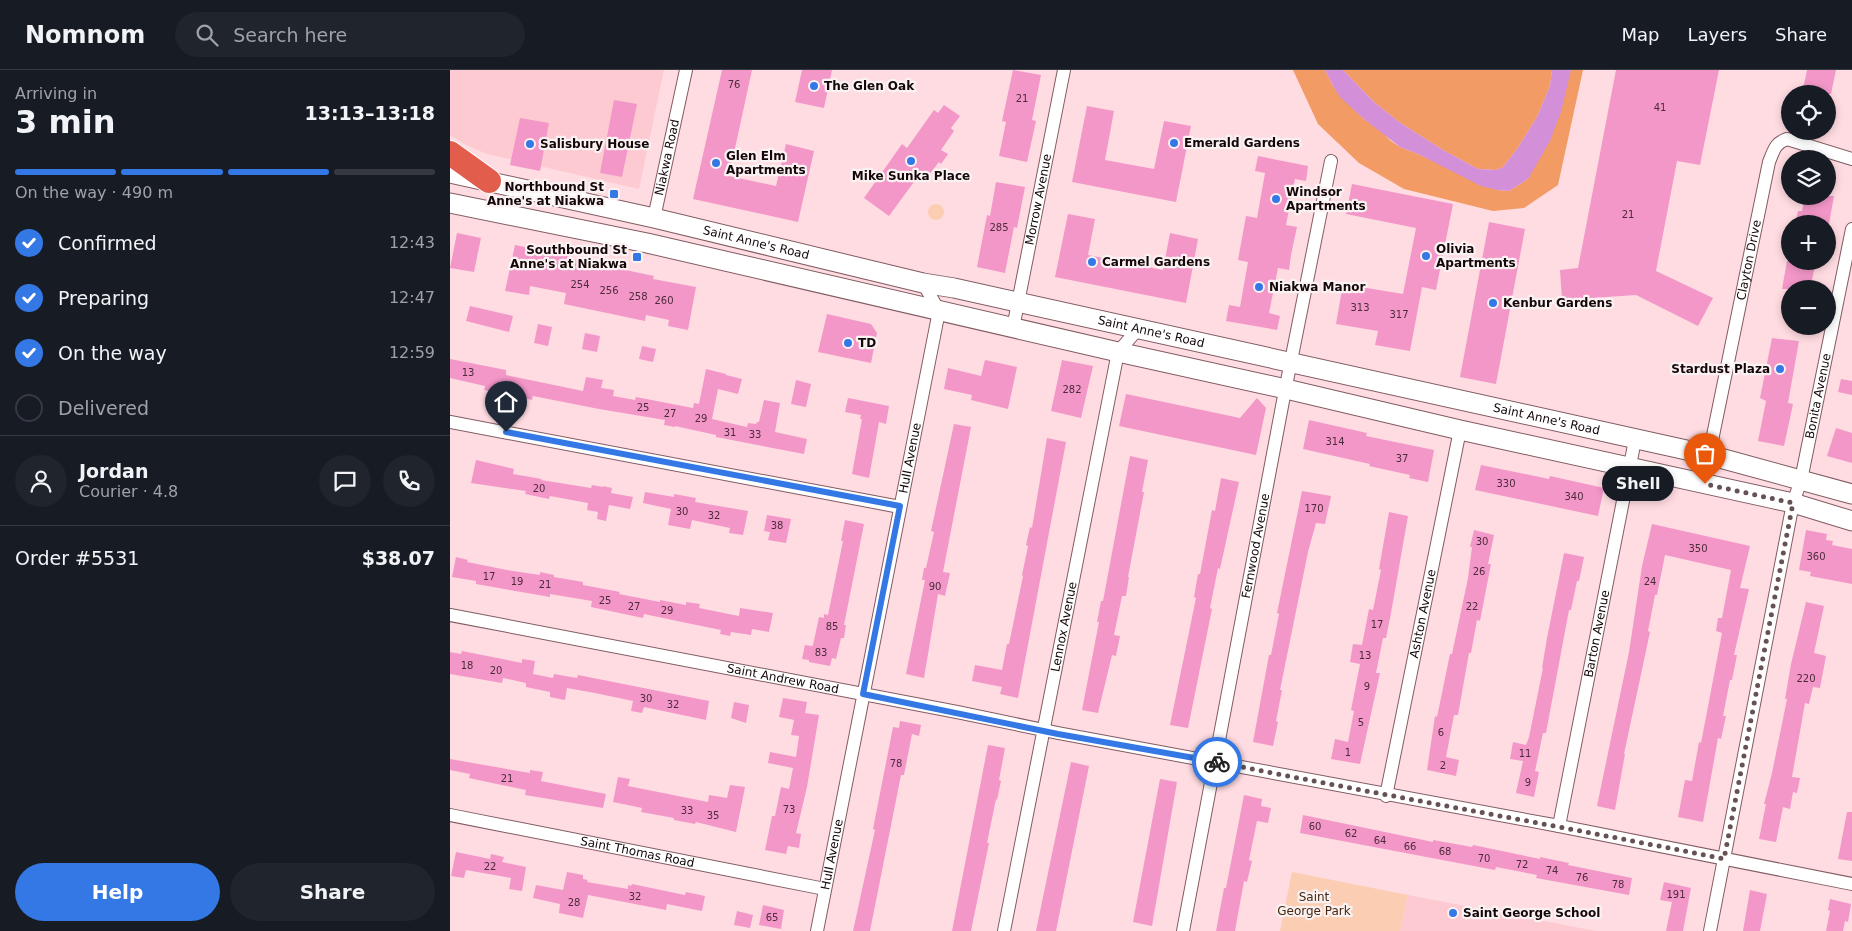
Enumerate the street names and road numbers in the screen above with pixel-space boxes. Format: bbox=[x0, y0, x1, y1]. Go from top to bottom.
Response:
street label: Niakwa Road bbox=[652, 118, 682, 197]
street label: Morrow Avenue bbox=[1023, 153, 1054, 246]
street label: Clayton Drive bbox=[1734, 219, 1764, 301]
street label: Saint Anne's Road bbox=[702, 223, 811, 262]
street label: Saint Anne's Road bbox=[1097, 313, 1206, 350]
street label: Bonita Avenue bbox=[1803, 352, 1834, 440]
street label: Saint Anne's Road bbox=[1492, 400, 1601, 438]
street label: Hull Avenue bbox=[896, 422, 924, 495]
street label: Fernwood Avenue bbox=[1239, 492, 1272, 599]
street label: Ashton Avenue bbox=[1407, 568, 1439, 659]
street label: Lennox Avenue bbox=[1048, 581, 1080, 673]
street label: Barton Avenue bbox=[1581, 589, 1612, 679]
street label: Saint Andrew Road bbox=[726, 661, 840, 696]
street label: Hull Avenue bbox=[818, 818, 846, 891]
street label: Saint Thomas Road bbox=[579, 834, 696, 870]

